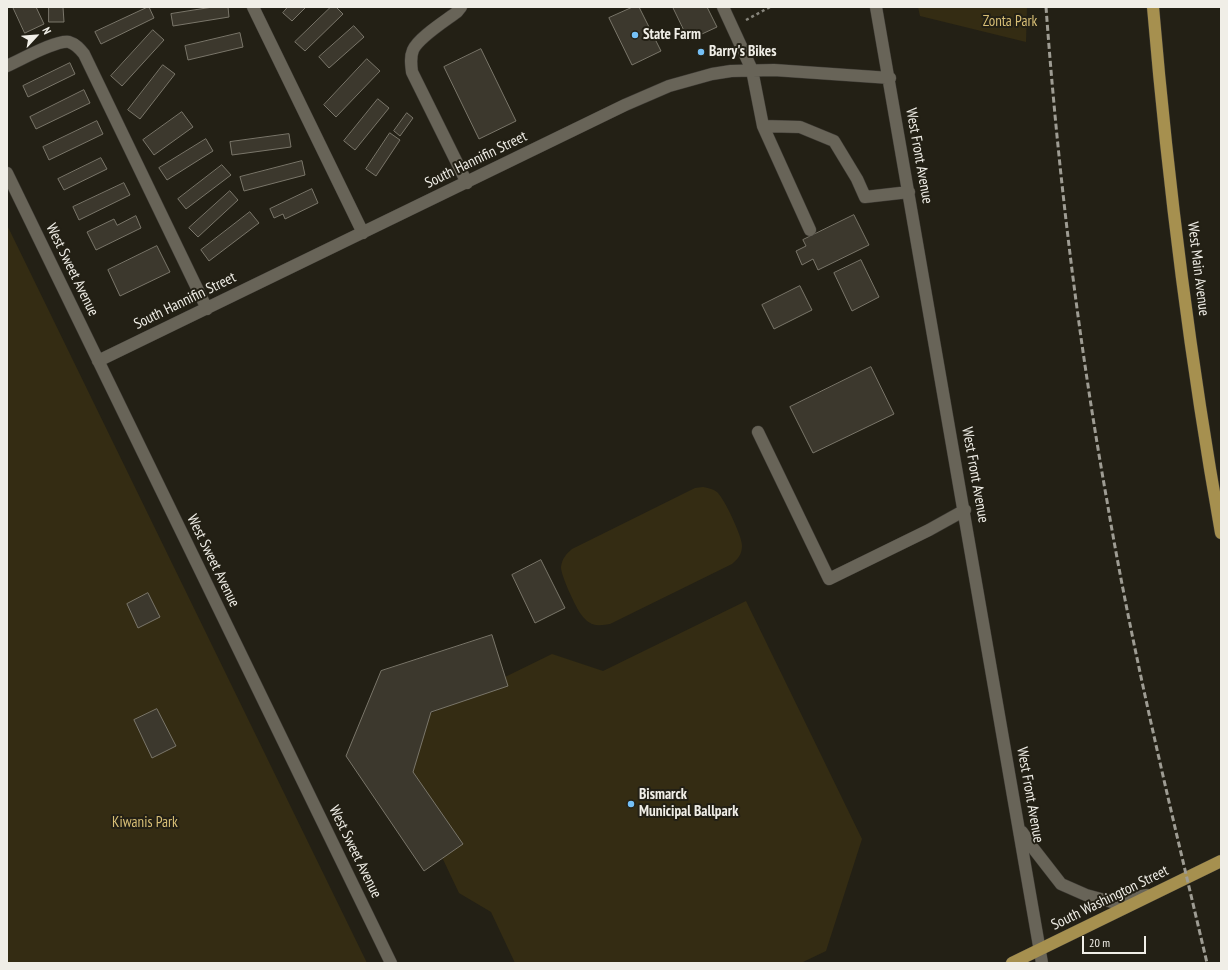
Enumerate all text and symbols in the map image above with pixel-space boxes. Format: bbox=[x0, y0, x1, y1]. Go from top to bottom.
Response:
park label: Zonta Park bbox=[983, 13, 1037, 31]
north arrow bbox=[16, 16, 56, 56]
text: N bbox=[39, 25, 54, 36]
place label: State Farm bbox=[643, 26, 701, 44]
marker: State Farm bbox=[630, 30, 640, 40]
place label: Barry's Bikes bbox=[709, 43, 776, 61]
marker: Barry's Bikes bbox=[696, 47, 706, 57]
street label: West Front Avenue bbox=[902, 107, 936, 205]
street label: South Hannifin Street bbox=[422, 128, 530, 192]
street label: West Sweet Avenue bbox=[42, 221, 102, 319]
street label: West Main Avenue bbox=[1183, 221, 1213, 317]
street label: South Hannifin Street bbox=[131, 269, 239, 333]
street label: West Front Avenue bbox=[958, 426, 992, 524]
street label: West Sweet Avenue bbox=[183, 512, 243, 610]
street label: West Front Avenue bbox=[1013, 746, 1047, 844]
place label: Bismarck Municipal Ballpark bbox=[639, 786, 738, 821]
marker: Bismarck Municipal Ballpark bbox=[626, 799, 636, 809]
street label: West Sweet Avenue bbox=[325, 803, 385, 901]
park label: Kiwanis Park bbox=[112, 814, 178, 832]
street label: South Washington Street bbox=[1048, 862, 1172, 934]
scale bar bbox=[1084, 928, 1148, 954]
text: 20 m bbox=[1089, 935, 1110, 950]

